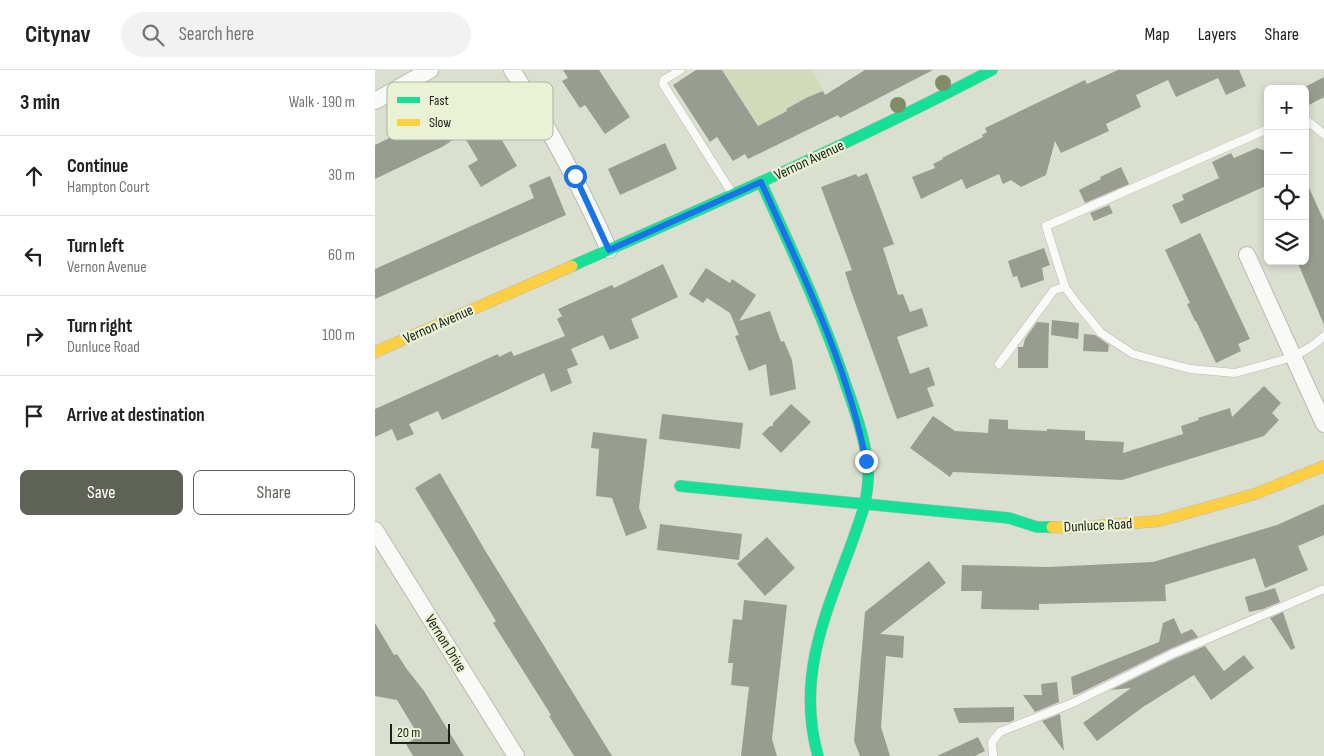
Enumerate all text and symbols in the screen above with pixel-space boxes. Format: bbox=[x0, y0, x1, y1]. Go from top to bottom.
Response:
search box bbox=[121, 12, 471, 57]
text: Citynav bbox=[25, 20, 91, 49]
icon: search bbox=[139, 21, 167, 49]
text: Search here bbox=[179, 23, 254, 46]
text: Map bbox=[1145, 24, 1170, 45]
text: Layers bbox=[1198, 24, 1237, 45]
text: Share bbox=[1265, 24, 1299, 45]
legend bbox=[387, 82, 553, 140]
map controls bbox=[1264, 85, 1309, 265]
button: + bbox=[1264, 85, 1309, 130]
text: 3 min bbox=[20, 90, 60, 115]
text: Fast bbox=[429, 92, 449, 109]
text: Walk · 190 m bbox=[289, 93, 355, 112]
text: Slow bbox=[429, 114, 451, 131]
button: − bbox=[1264, 130, 1309, 175]
street label: Vernon Avenue bbox=[771, 136, 847, 185]
text: Continue bbox=[67, 155, 128, 178]
icon: ahead bbox=[20, 162, 48, 190]
route start bbox=[564, 165, 587, 188]
text: 30 m bbox=[328, 166, 355, 185]
button: locate bbox=[1264, 175, 1309, 220]
text: Hampton Court bbox=[67, 178, 150, 197]
button: layers bbox=[1264, 220, 1309, 265]
text: Turn left bbox=[67, 235, 124, 258]
icon: left bbox=[20, 242, 48, 270]
text: 60 m bbox=[328, 246, 355, 265]
text: Vernon Avenue bbox=[67, 258, 147, 277]
street label: Vernon Avenue bbox=[400, 301, 476, 348]
text: Turn right bbox=[67, 315, 132, 338]
icon: right bbox=[20, 322, 48, 350]
text: 100 m bbox=[322, 326, 355, 345]
text: Dunluce Road bbox=[67, 338, 140, 357]
icon: arrive bbox=[20, 402, 48, 430]
text: Arrive at destination bbox=[67, 404, 205, 427]
route end bbox=[855, 450, 878, 473]
button: Save bbox=[20, 470, 183, 515]
button: Share bbox=[193, 470, 355, 515]
street label: Dunluce Road bbox=[1063, 514, 1133, 537]
street label: Vernon Drive bbox=[420, 611, 471, 676]
scale bar bbox=[390, 721, 450, 744]
text: 20 m bbox=[397, 724, 420, 741]

